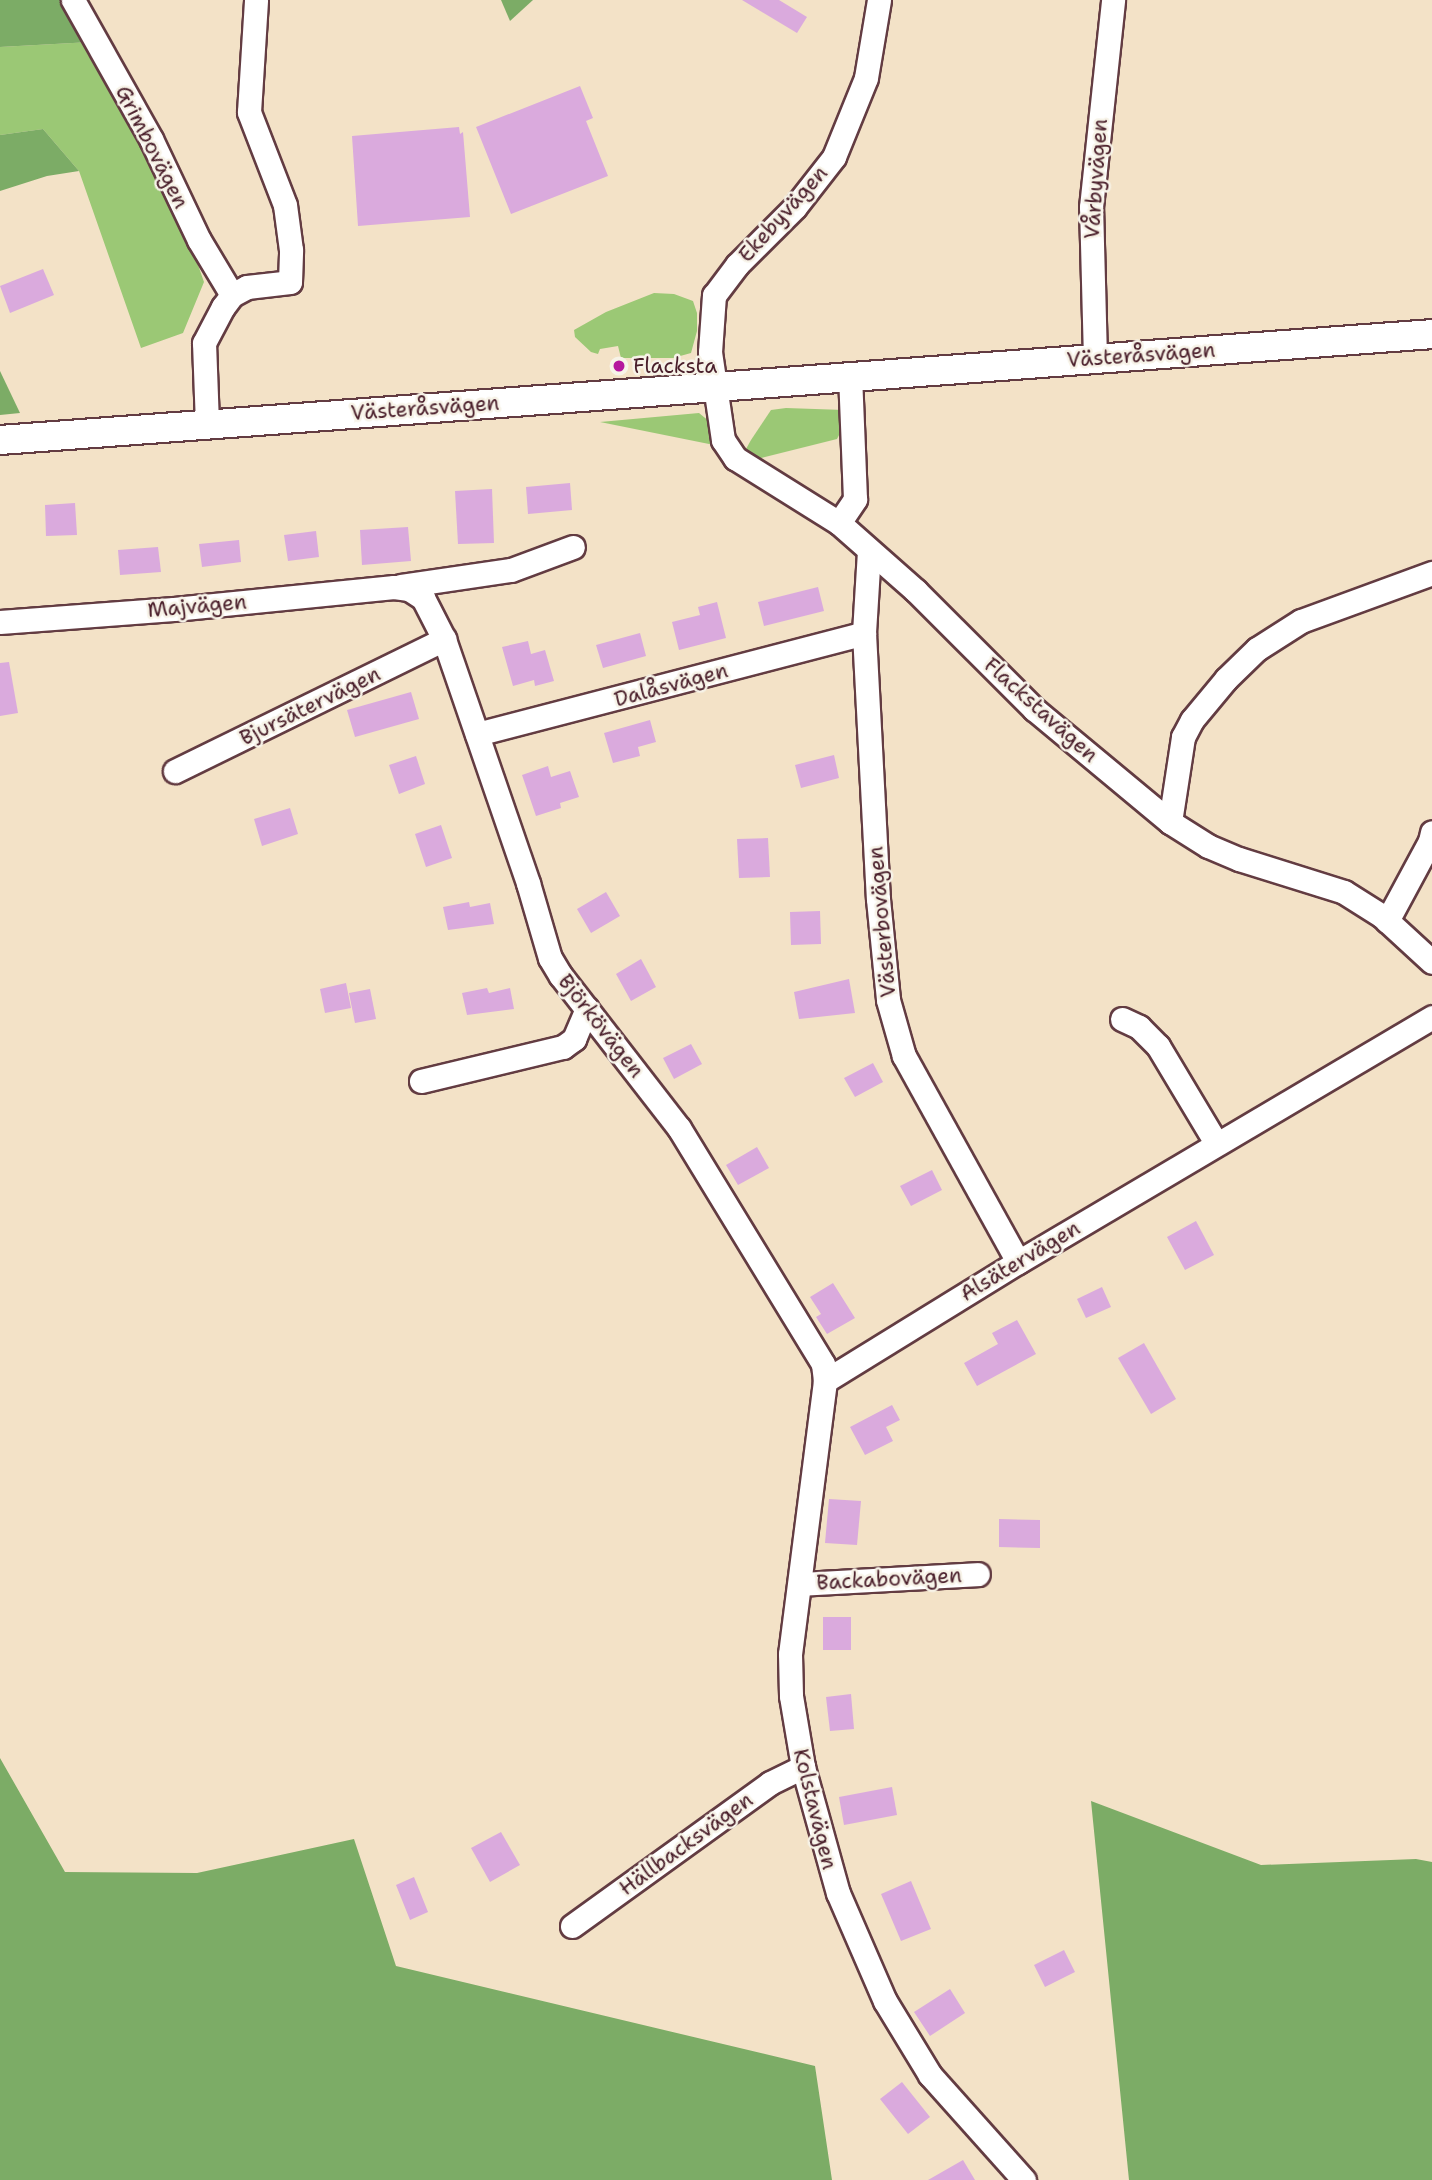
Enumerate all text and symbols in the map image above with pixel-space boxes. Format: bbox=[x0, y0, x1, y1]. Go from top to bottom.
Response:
street label: Grimbovägen bbox=[110, 81, 194, 213]
street label: Vårbyvägen bbox=[1079, 118, 1113, 240]
street label: Ekebyvägen bbox=[733, 161, 833, 267]
street label: Västeråsvägen bbox=[1066, 337, 1216, 373]
place label: Flacksta bbox=[633, 353, 717, 379]
marker: Flacksta bbox=[611, 358, 627, 374]
street label: Västeråsvägen bbox=[350, 390, 500, 426]
street label: Majvägen bbox=[146, 589, 248, 623]
street label: Flackstavägen bbox=[979, 652, 1103, 768]
street label: Dalåsvägen bbox=[611, 658, 731, 712]
street label: Bjursätervägen bbox=[236, 661, 384, 751]
street label: Västerbovägen bbox=[863, 845, 901, 999]
street label: Björkövägen bbox=[553, 969, 649, 1083]
street label: Alsätervägen bbox=[956, 1215, 1084, 1307]
street label: Backabovägen bbox=[816, 1563, 962, 1595]
street label: Kolstavägen bbox=[788, 1746, 842, 1872]
street label: Hällbacksvägen bbox=[614, 1787, 758, 1901]

